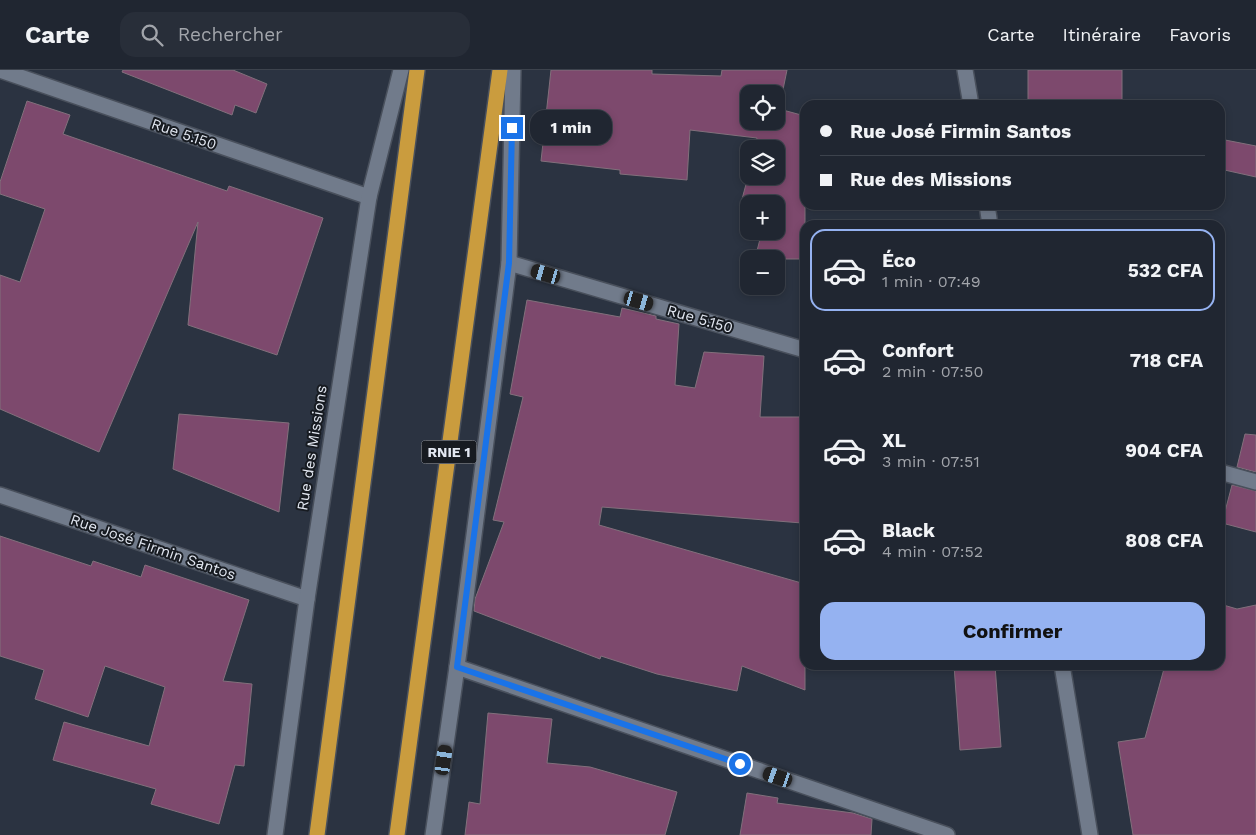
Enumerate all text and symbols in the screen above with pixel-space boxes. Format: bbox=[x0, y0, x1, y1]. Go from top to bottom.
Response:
search box bbox=[120, 12, 470, 57]
text: Carte bbox=[25, 21, 90, 49]
icon: search bbox=[138, 21, 166, 49]
text: Rechercher bbox=[178, 23, 283, 46]
text: Carte bbox=[987, 24, 1035, 45]
text: Itinéraire bbox=[1063, 24, 1141, 45]
text: Favoris bbox=[1169, 24, 1231, 45]
map controls bbox=[740, 85, 785, 295]
button: locate bbox=[740, 85, 785, 130]
callout: 1 min bbox=[530, 110, 612, 146]
street label: Rue 5.150 bbox=[149, 114, 219, 154]
route end bbox=[501, 117, 523, 139]
text: 1 min bbox=[550, 118, 592, 137]
text: Rue José Firmin Santos bbox=[850, 120, 1071, 143]
button: layers bbox=[740, 140, 785, 185]
text: Rue des Missions bbox=[850, 168, 1012, 191]
button: + bbox=[740, 195, 785, 240]
icon: car bbox=[822, 248, 867, 293]
text: Éco bbox=[882, 249, 916, 272]
button: − bbox=[740, 250, 785, 295]
text: 532 CFA bbox=[1128, 259, 1203, 282]
car bbox=[529, 263, 562, 285]
text: 1 min · 07:49 bbox=[882, 272, 981, 291]
car bbox=[622, 290, 655, 312]
street label: Rue 5.150 bbox=[665, 301, 735, 337]
icon: car bbox=[822, 338, 867, 383]
text: Confort bbox=[882, 339, 953, 362]
text: 718 CFA bbox=[1130, 349, 1203, 372]
text: 2 min · 07:50 bbox=[882, 362, 983, 381]
street label: Rue des Missions bbox=[293, 384, 331, 512]
icon: car bbox=[822, 428, 867, 473]
text: XL bbox=[882, 429, 906, 452]
text: 904 CFA bbox=[1125, 439, 1203, 462]
road number: RNIE 1 bbox=[422, 441, 476, 464]
text: 3 min · 07:51 bbox=[882, 452, 980, 471]
street label: Rue José Firmin Santos bbox=[68, 510, 238, 584]
icon: car bbox=[822, 518, 867, 563]
text: Black bbox=[882, 519, 935, 542]
text: 808 CFA bbox=[1125, 529, 1203, 552]
text: 4 min · 07:52 bbox=[882, 542, 983, 561]
button: Confirmer bbox=[820, 602, 1205, 660]
car bbox=[434, 744, 453, 776]
route start bbox=[729, 753, 751, 775]
car bbox=[761, 765, 794, 789]

